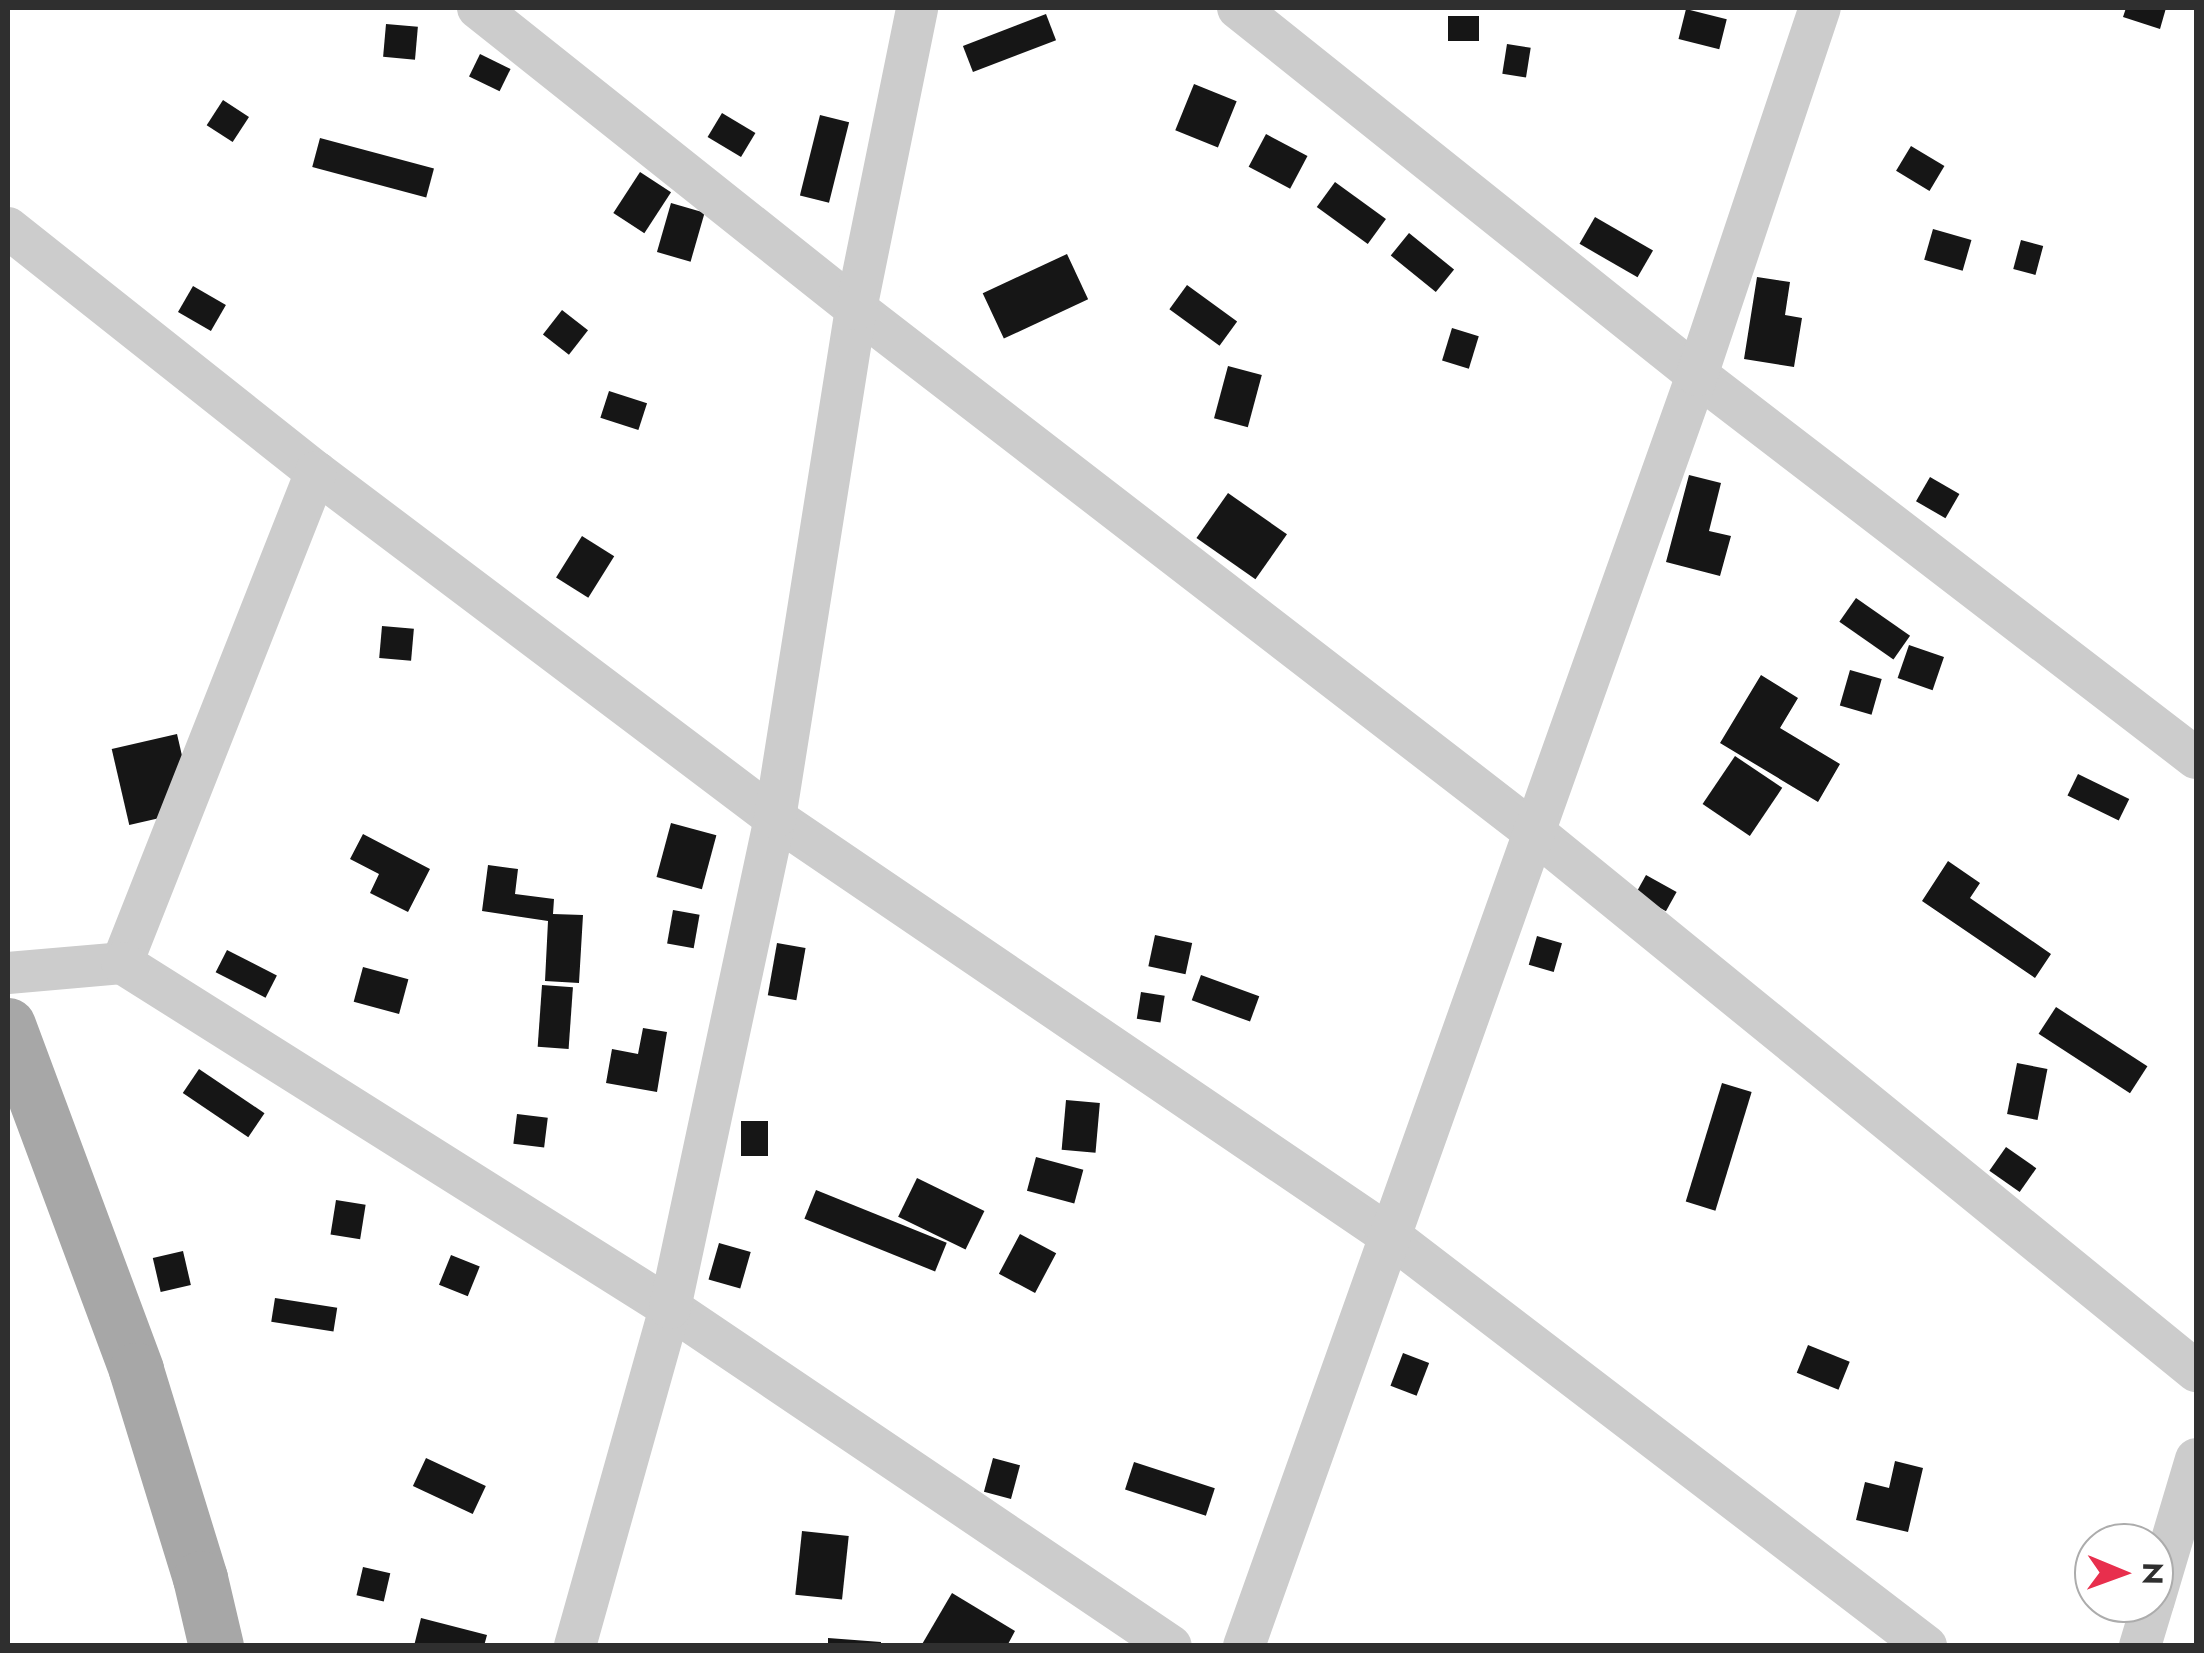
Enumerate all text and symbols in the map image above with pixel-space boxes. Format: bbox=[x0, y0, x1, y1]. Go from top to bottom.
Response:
north arrow bbox=[2074, 1523, 2174, 1623]
text: N bbox=[2132, 1562, 2173, 1585]

